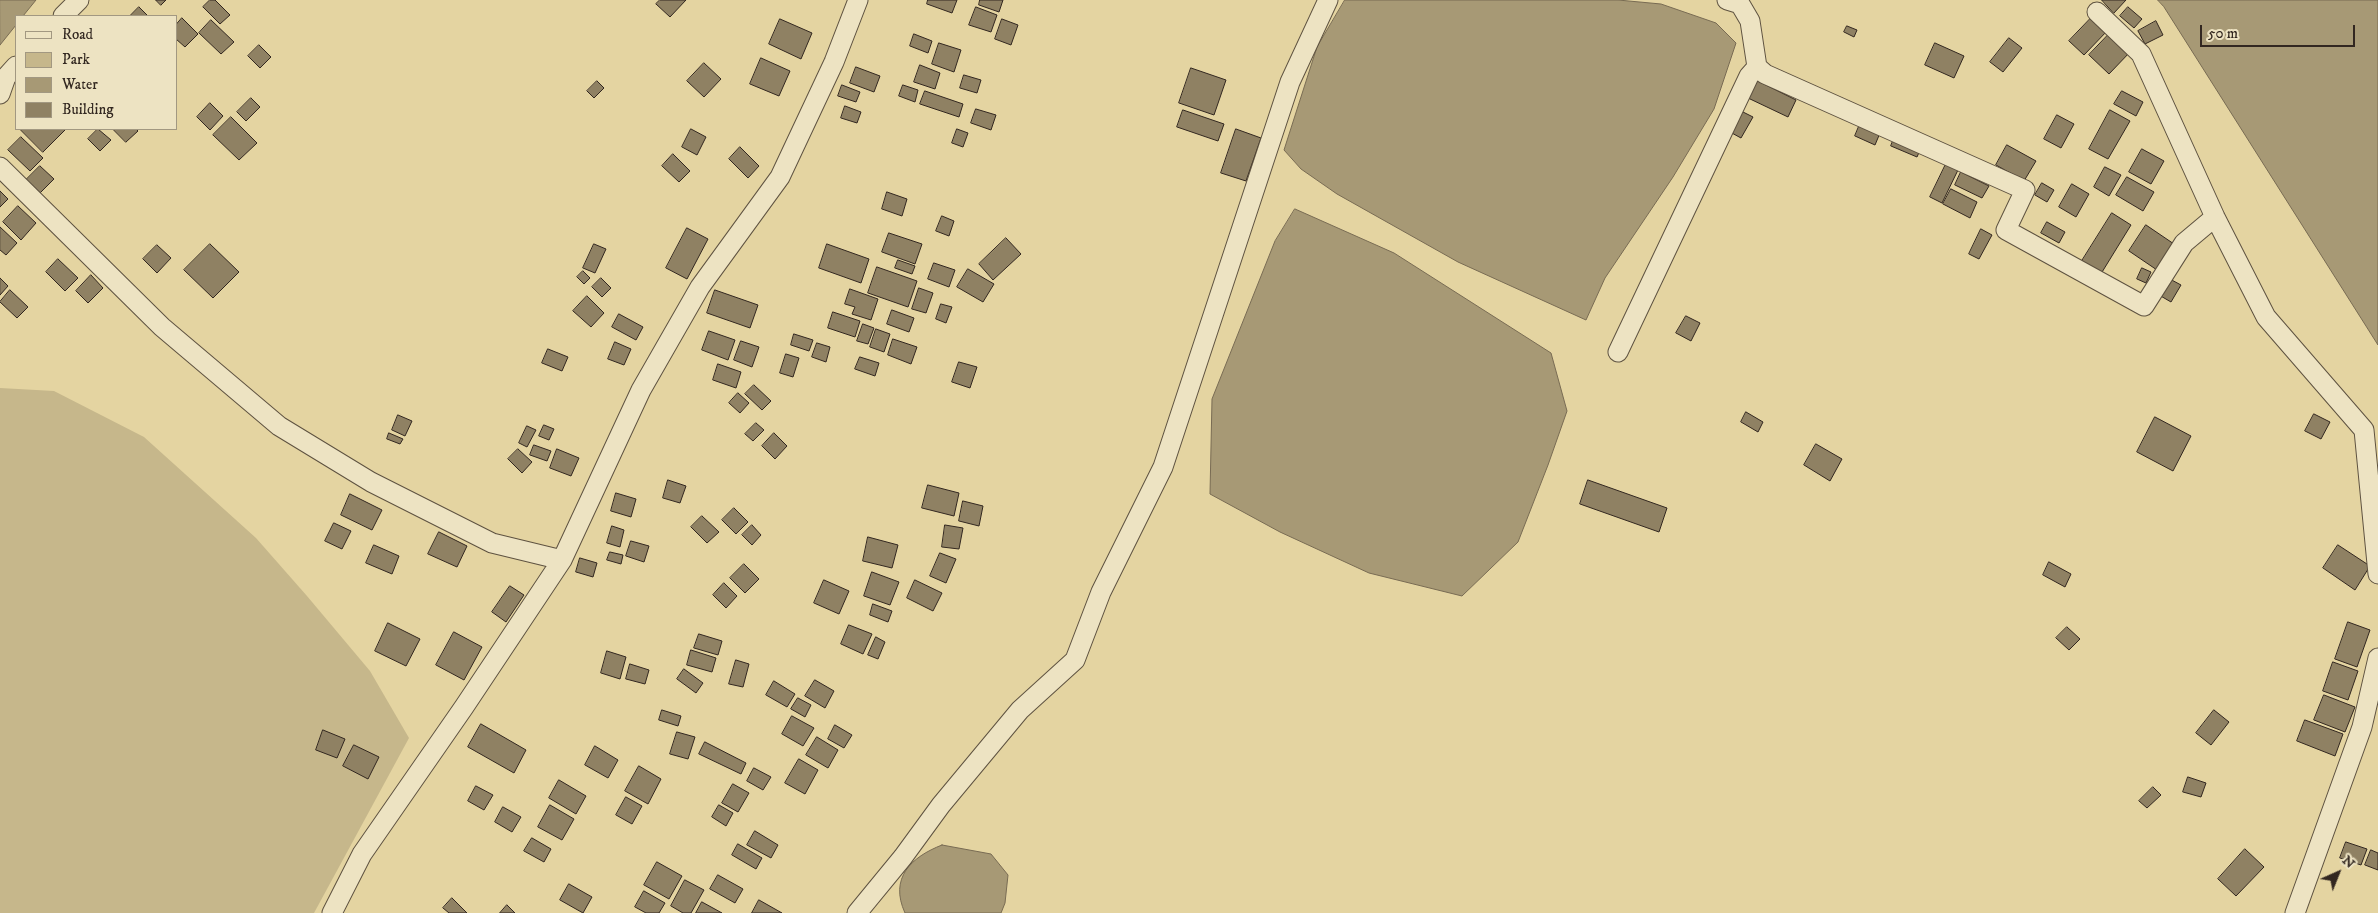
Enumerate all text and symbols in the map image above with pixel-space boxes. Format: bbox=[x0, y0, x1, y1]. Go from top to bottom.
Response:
legend bbox=[15, 15, 178, 130]
scale bar bbox=[2203, 15, 2358, 47]
text: 50 m bbox=[2208, 24, 2238, 43]
text: Road bbox=[62, 25, 93, 44]
text: Park bbox=[62, 50, 90, 69]
text: Water bbox=[62, 75, 98, 94]
text: Building bbox=[62, 100, 114, 119]
north arrow bbox=[2313, 848, 2363, 898]
text: N bbox=[2338, 852, 2359, 873]

